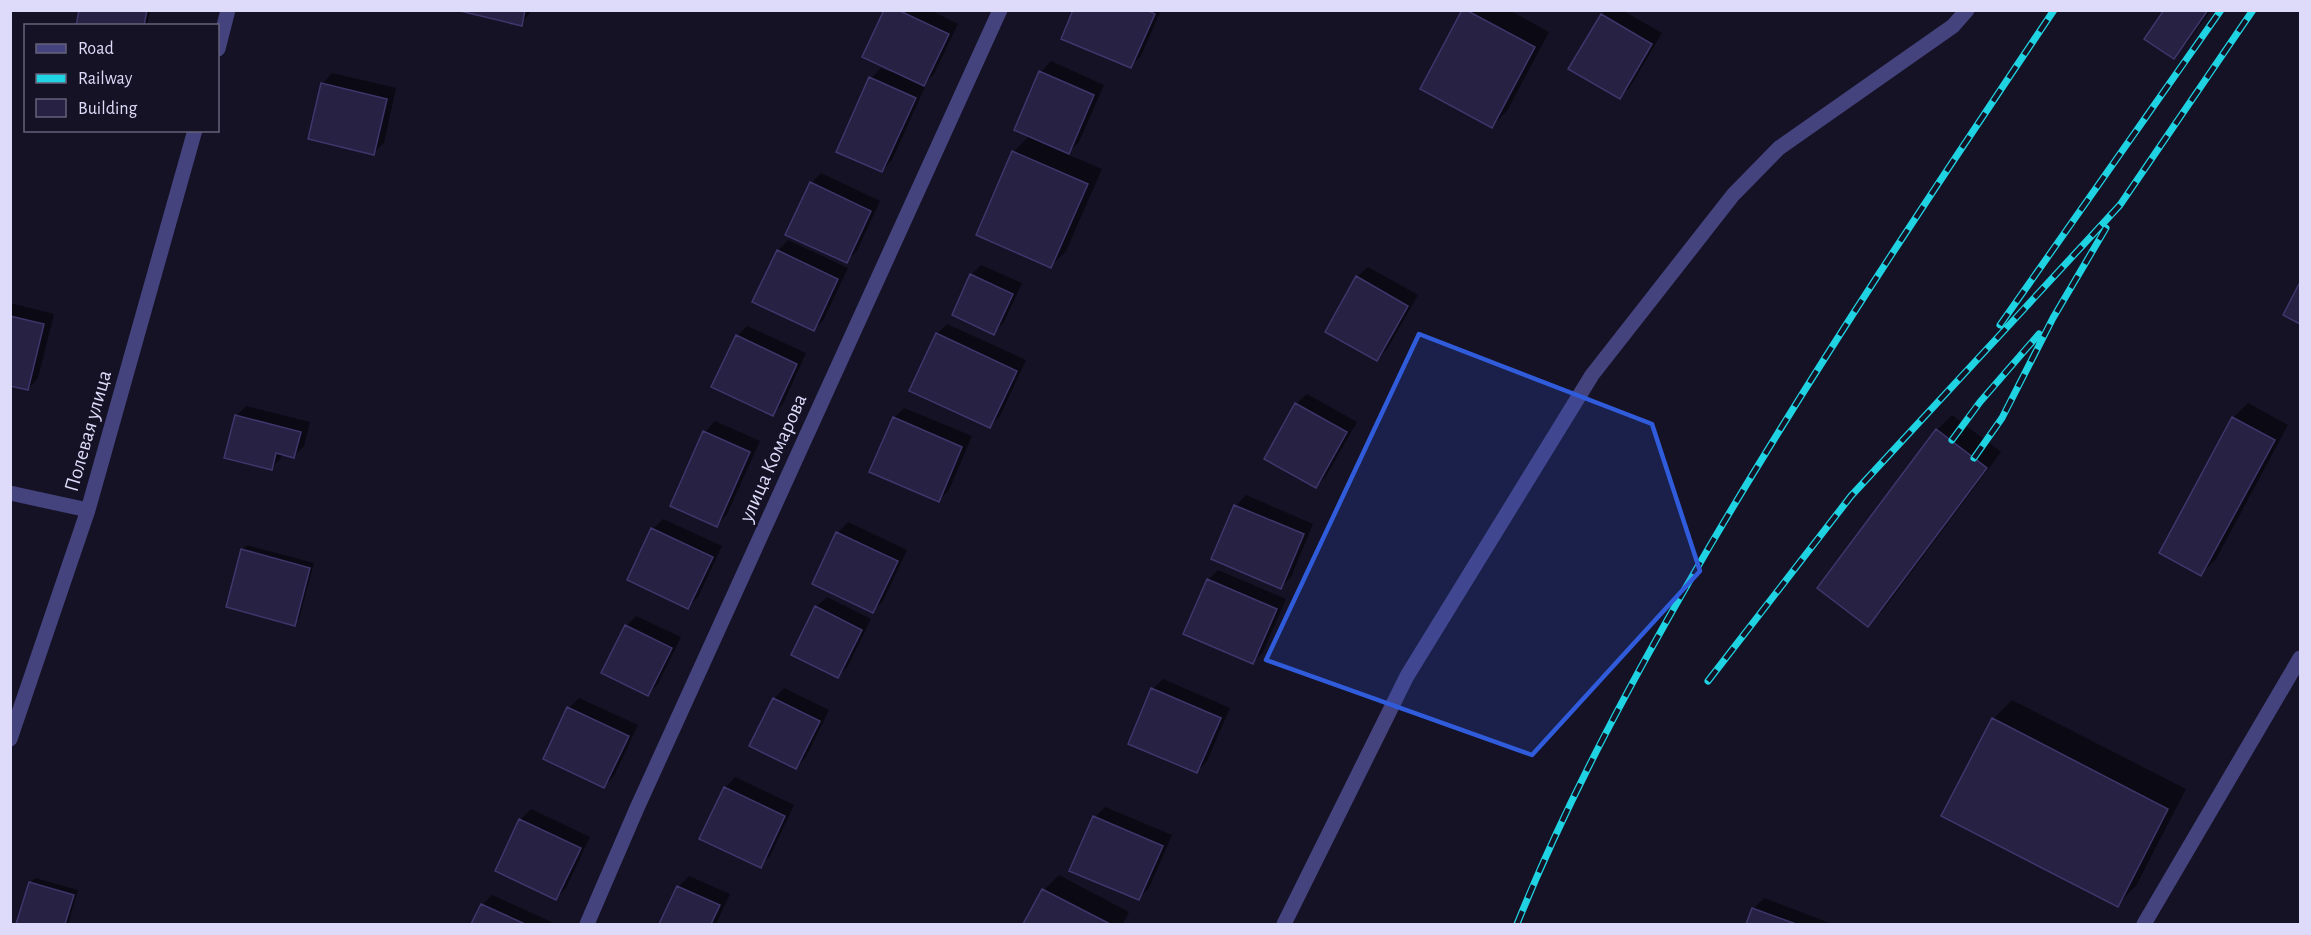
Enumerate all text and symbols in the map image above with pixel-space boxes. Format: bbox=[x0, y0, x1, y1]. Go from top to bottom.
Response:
legend bbox=[24, 24, 219, 132]
text: Road bbox=[78, 40, 114, 58]
text: Railway bbox=[78, 70, 133, 88]
text: Building bbox=[78, 100, 138, 118]
street label: Полевая улица bbox=[61, 368, 115, 494]
street label: улица Комарова bbox=[735, 390, 811, 526]

